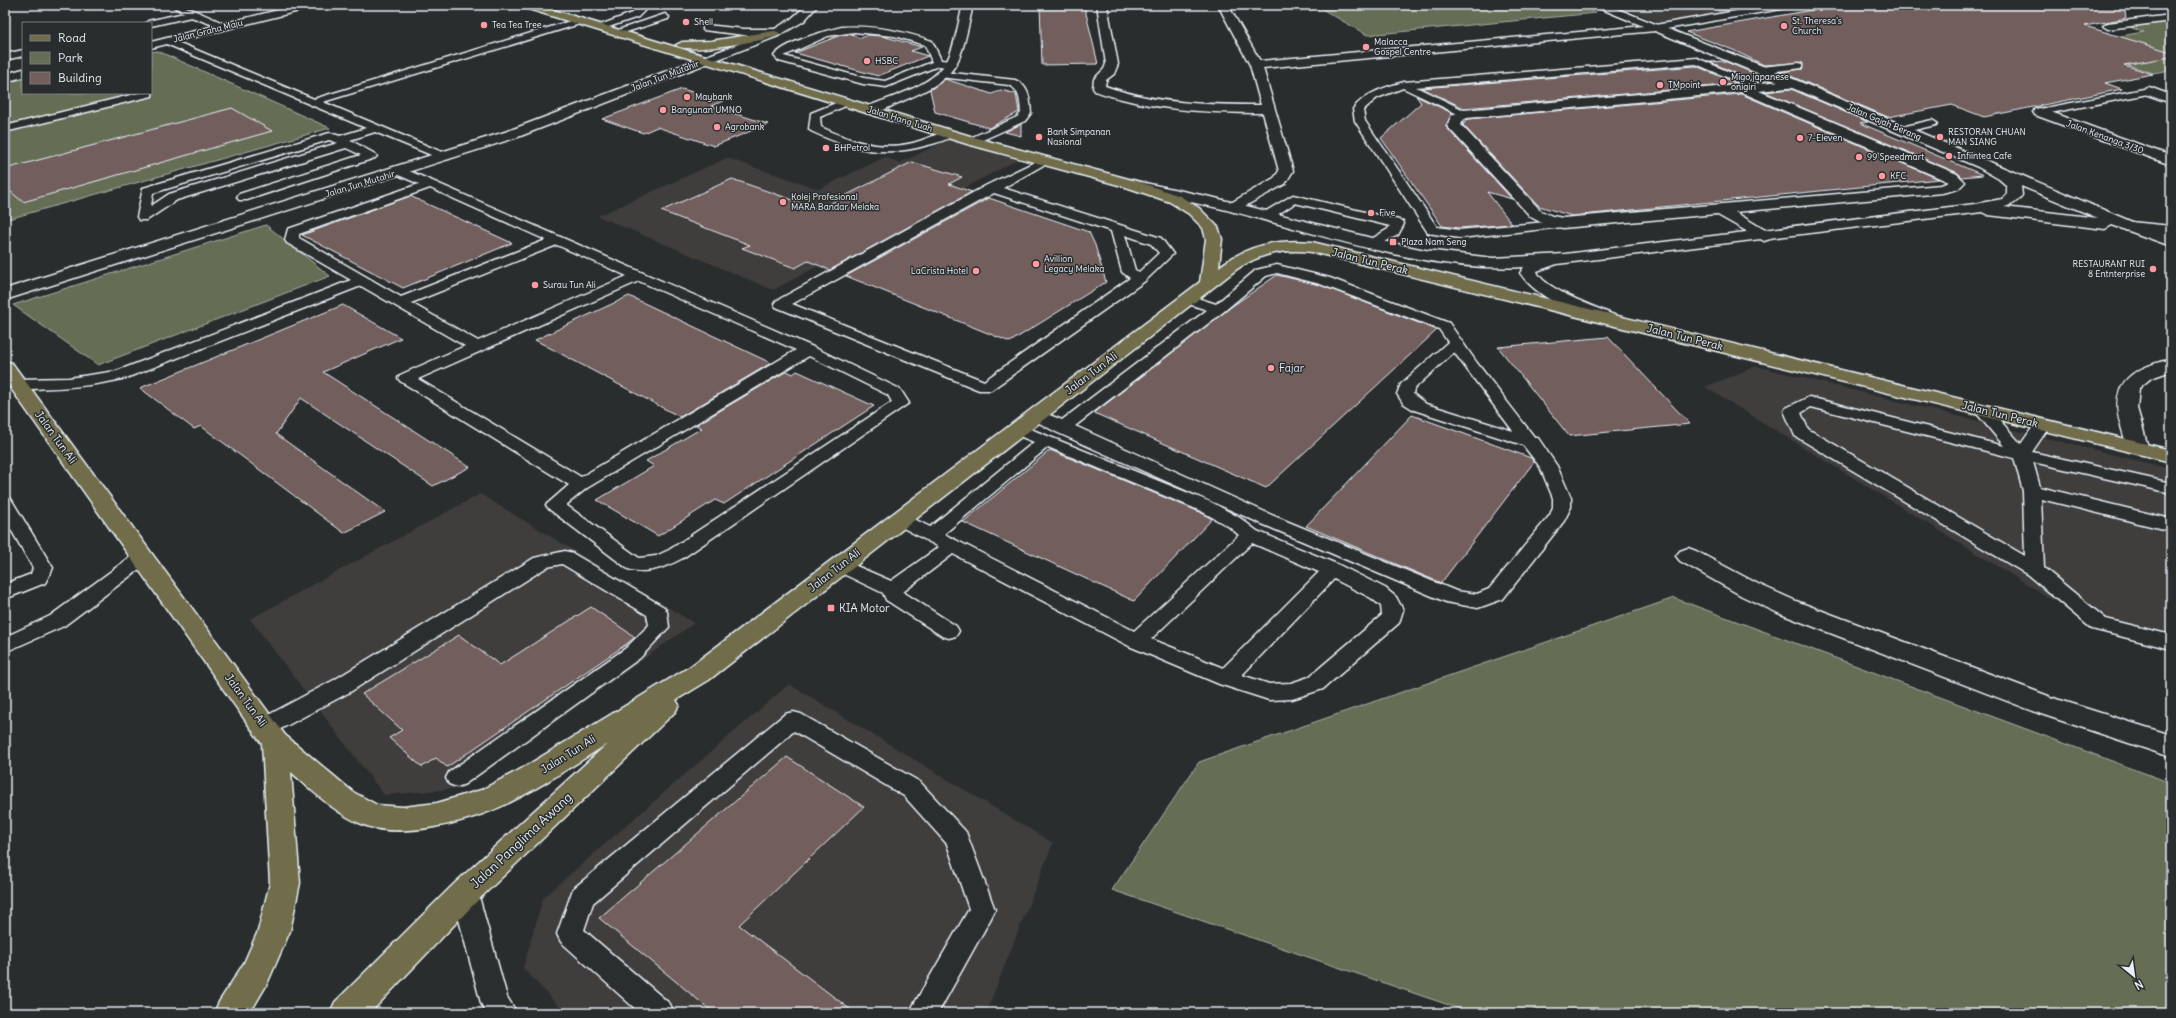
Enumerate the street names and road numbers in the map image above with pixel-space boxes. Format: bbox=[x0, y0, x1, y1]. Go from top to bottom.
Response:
street label: Jalan Graha Maju bbox=[172, 17, 244, 45]
street label: Jalan Tun Mutahir bbox=[629, 57, 701, 94]
street label: Jalan Gajah Berang bbox=[1845, 101, 1923, 142]
street label: Jalan Hang Tuah bbox=[866, 103, 934, 134]
street label: Jalan Kenanga 3/30 bbox=[2065, 117, 2145, 156]
street label: Jalan Tun Mutahir bbox=[324, 168, 396, 199]
street label: Jalan Tun Perak bbox=[1330, 245, 1410, 277]
street label: Jalan Tun Perak bbox=[1645, 321, 1725, 353]
street label: Jalan Tun Ali bbox=[1062, 349, 1120, 397]
street label: Jalan Tun Perak bbox=[1960, 398, 2040, 430]
street label: Jalan Tun Ali bbox=[32, 408, 80, 466]
street label: Jalan Tun Ali bbox=[805, 545, 863, 595]
street label: Jalan Tun Ali bbox=[222, 671, 270, 729]
street label: Jalan Tun Ali bbox=[538, 732, 598, 776]
street label: Jalan Panglima Awang bbox=[467, 789, 576, 892]

